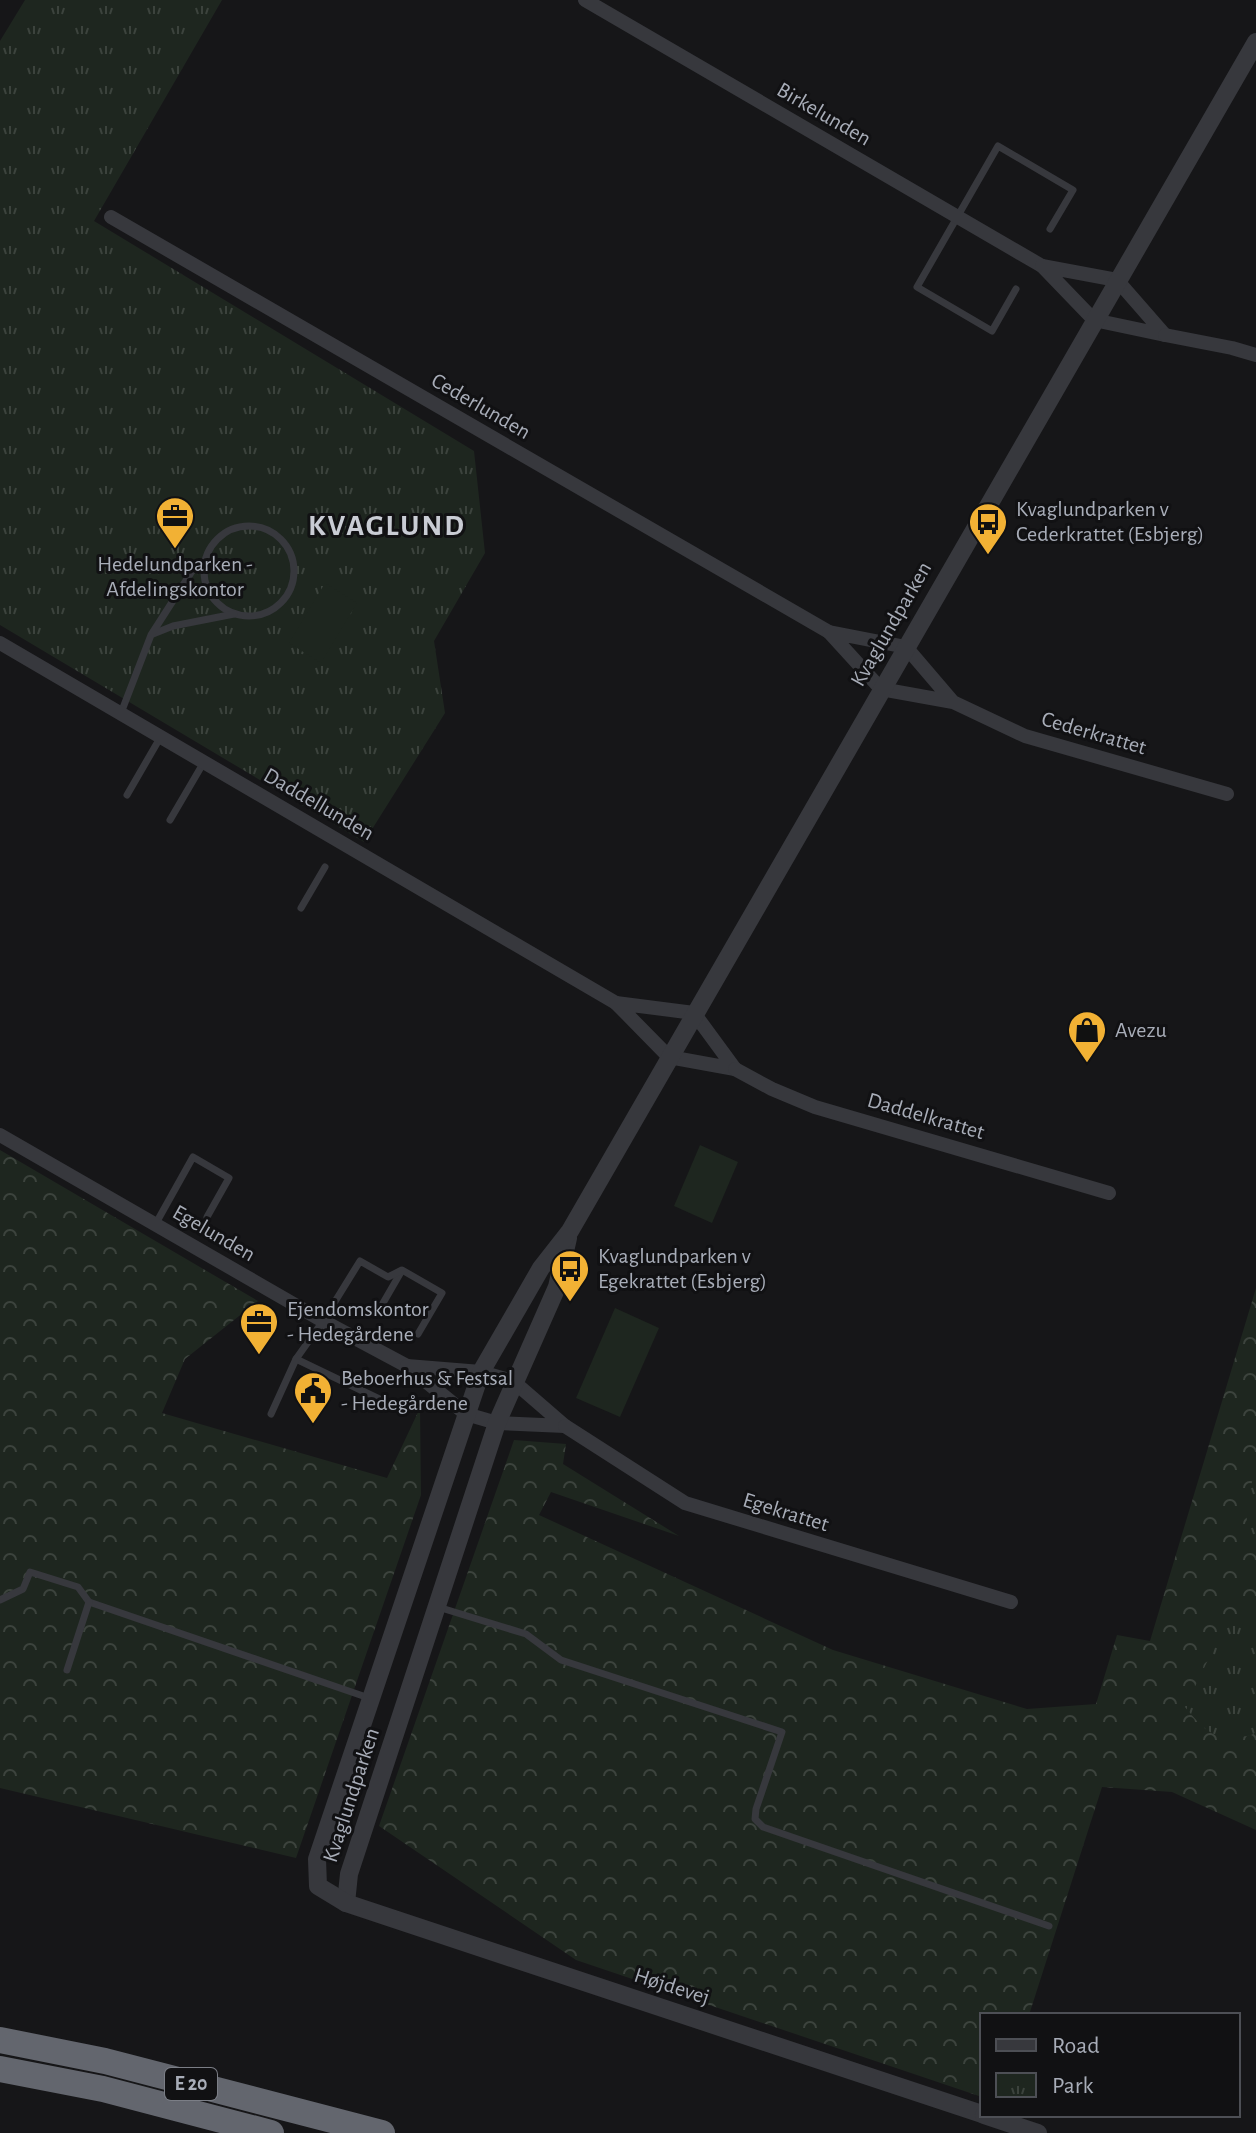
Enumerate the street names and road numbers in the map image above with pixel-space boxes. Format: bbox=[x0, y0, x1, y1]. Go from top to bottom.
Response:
street label: Birkelunden bbox=[773, 78, 875, 150]
street label: Cederlunden bbox=[428, 369, 534, 443]
street label: Kvaglundparken bbox=[846, 558, 936, 690]
street label: Cederkrattet bbox=[1039, 708, 1149, 758]
street label: Daddellunden bbox=[260, 764, 378, 844]
street label: Daddelkrattet bbox=[865, 1089, 987, 1143]
street label: Egelunden bbox=[169, 1201, 259, 1265]
street label: Egekrattet bbox=[740, 1489, 832, 1535]
street label: Kvaglundparken bbox=[319, 1725, 383, 1865]
street label: Højdevej bbox=[632, 1964, 712, 2008]
road number: E 20 bbox=[165, 2068, 217, 2100]

